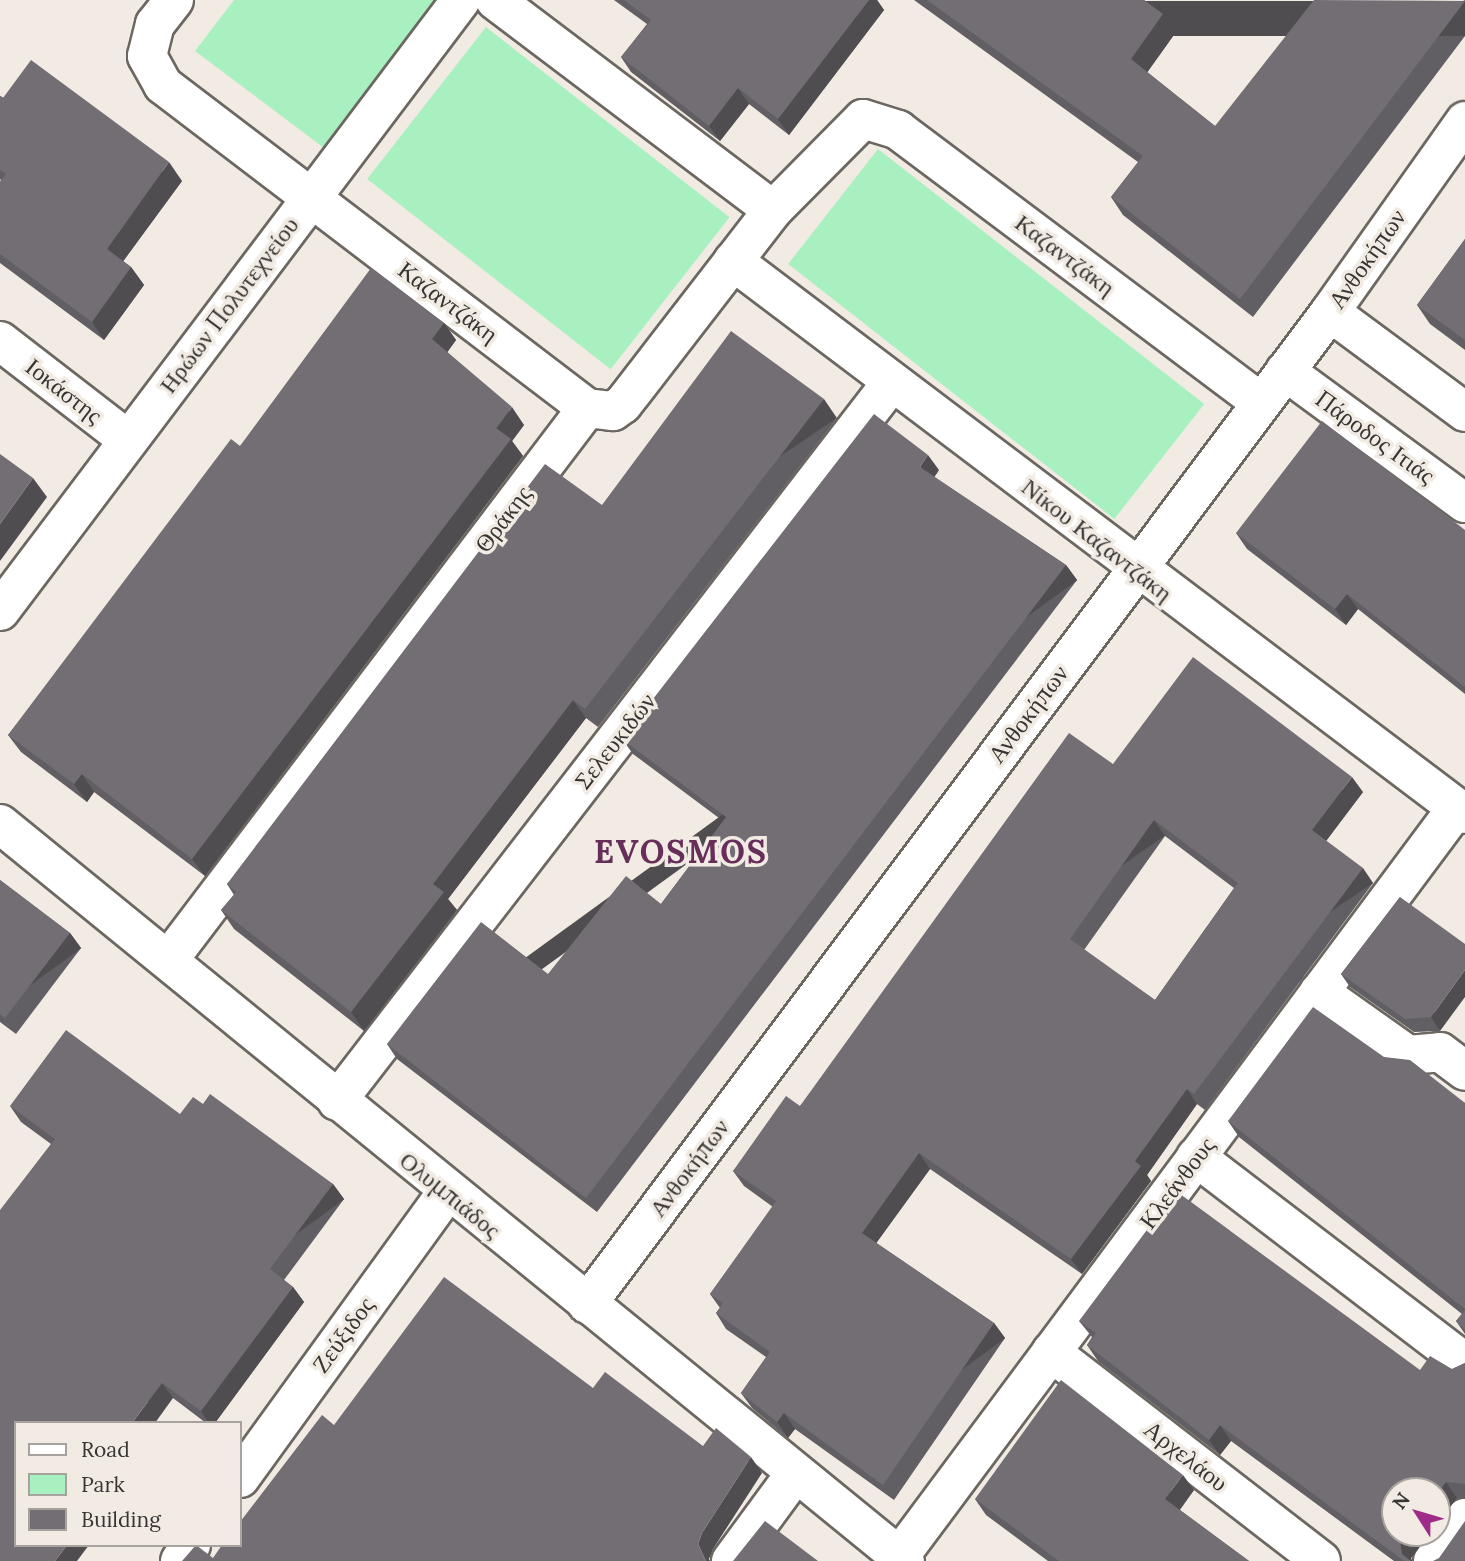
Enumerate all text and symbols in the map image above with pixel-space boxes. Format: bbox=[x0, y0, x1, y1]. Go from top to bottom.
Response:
street label: Ανθοκήπων bbox=[1322, 204, 1412, 314]
street label: Καζαντζάκη bbox=[1009, 208, 1121, 302]
street label: Ηρώων Πολυτεχνείου bbox=[153, 211, 305, 399]
street label: Καζαντζάκη bbox=[392, 255, 504, 349]
street label: Ιοκάστης bbox=[20, 352, 108, 430]
street label: Πάροδος Ιτιάς bbox=[1310, 384, 1440, 490]
street label: Νίκου Καζαντζάκη bbox=[1016, 472, 1178, 608]
street label: Θράκης bbox=[469, 480, 537, 558]
street label: Ανθοκήπων bbox=[982, 659, 1074, 769]
street label: Σελευκιδών bbox=[569, 687, 661, 795]
district label: EVOSMOS bbox=[595, 833, 767, 871]
street label: Ανθοκήπων bbox=[643, 1113, 735, 1223]
street label: Κλεάνθους bbox=[1133, 1131, 1221, 1235]
street label: Ολυμπιάδος bbox=[394, 1146, 506, 1244]
street label: Ζεύξιδος bbox=[306, 1292, 380, 1378]
street label: Αρχελάου bbox=[1138, 1414, 1234, 1498]
legend bbox=[14, 1421, 242, 1547]
text: Road bbox=[81, 1436, 130, 1463]
text: Park bbox=[81, 1471, 125, 1498]
north arrow bbox=[1381, 1477, 1451, 1547]
text: N bbox=[1387, 1487, 1415, 1514]
text: Building bbox=[81, 1506, 161, 1533]

